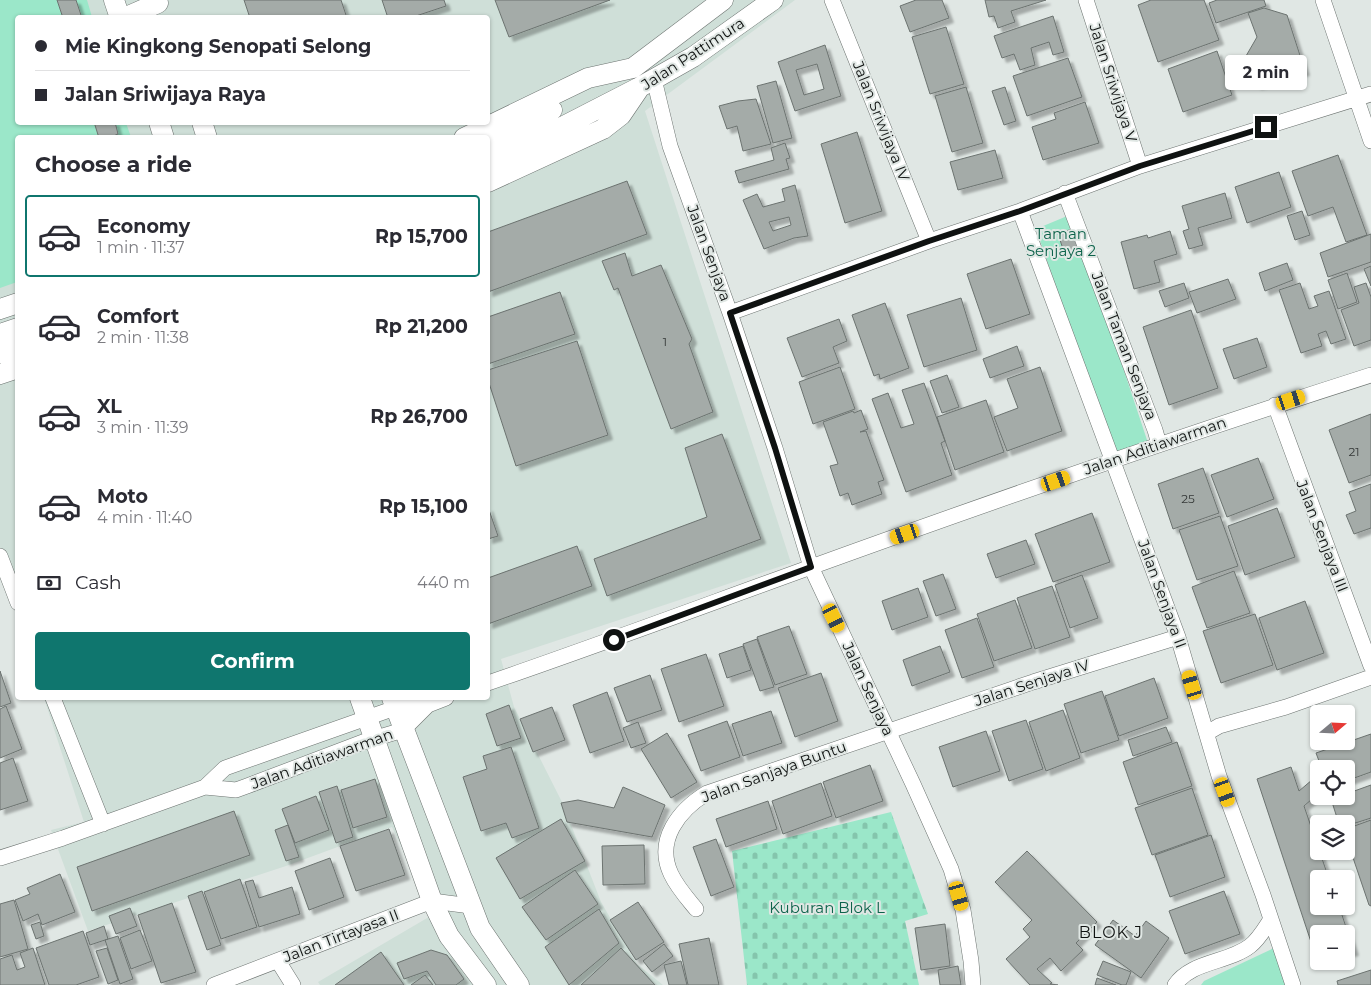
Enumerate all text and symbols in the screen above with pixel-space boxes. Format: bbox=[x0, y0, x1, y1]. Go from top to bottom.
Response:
street label: Jalan Pattimura bbox=[637, 13, 748, 94]
street label: Jalan Sriwijaya V bbox=[1085, 20, 1142, 145]
text: Mie Kingkong Senopati Selong bbox=[65, 35, 371, 58]
callout: 2 min bbox=[1225, 54, 1307, 90]
street label: Jalan Sriwijaya IV bbox=[848, 57, 914, 184]
text: 2 min bbox=[1243, 63, 1289, 82]
text: Jalan Sriwijaya Raya bbox=[65, 83, 266, 106]
route end bbox=[1255, 116, 1277, 138]
text: Choose a ride bbox=[35, 151, 192, 178]
street label: Jalan Senjaya bbox=[683, 201, 736, 304]
icon: car bbox=[37, 214, 82, 259]
text: Economy bbox=[97, 215, 190, 238]
park label: Taman Senjaya 2 bbox=[1026, 224, 1096, 260]
text: Rp 15,700 bbox=[375, 225, 468, 248]
text: 1 min · 11:37 bbox=[97, 238, 185, 257]
street label: Jalan Taman Senjaya bbox=[1087, 268, 1161, 422]
icon: car bbox=[37, 304, 82, 349]
text: Comfort bbox=[97, 305, 179, 328]
text: Rp 21,200 bbox=[375, 315, 468, 338]
text: 2 min · 11:38 bbox=[97, 328, 189, 347]
house number: 1 bbox=[663, 334, 667, 349]
car bbox=[1274, 388, 1307, 412]
icon: car bbox=[37, 394, 82, 439]
text: XL bbox=[97, 395, 122, 418]
text: Rp 26,700 bbox=[370, 405, 468, 428]
street label: Jalan Aditiawarman bbox=[1080, 412, 1229, 479]
text: 3 min · 11:39 bbox=[97, 418, 188, 437]
house number: 21 bbox=[1348, 444, 1360, 459]
car bbox=[1039, 469, 1072, 493]
street label: Jalan Senjaya III bbox=[1292, 476, 1353, 595]
icon: car bbox=[37, 484, 82, 529]
text: Moto bbox=[97, 485, 148, 508]
house number: 25 bbox=[1181, 491, 1195, 506]
text: Rp 15,100 bbox=[379, 495, 468, 518]
text: 4 min · 11:40 bbox=[97, 508, 192, 527]
car bbox=[888, 522, 921, 546]
street label: Jalan Senjaya II bbox=[1134, 536, 1191, 651]
icon: cash bbox=[35, 569, 63, 597]
text: Cash bbox=[75, 571, 122, 594]
text: 440 m bbox=[417, 573, 470, 592]
car bbox=[820, 601, 847, 635]
route start bbox=[603, 629, 625, 651]
button: Confirm bbox=[35, 632, 470, 690]
street label: Jalan Senjaya bbox=[838, 638, 898, 739]
street label: Jalan Senjaya IV bbox=[971, 655, 1092, 710]
car bbox=[1180, 668, 1203, 702]
north arrow bbox=[1310, 705, 1355, 750]
map controls bbox=[1310, 705, 1355, 970]
street label: Jalan Aditiawarman bbox=[247, 724, 395, 793]
street label: Jalan Sanjaya Buntu bbox=[698, 737, 849, 807]
button: locate bbox=[1310, 760, 1355, 805]
car bbox=[1212, 775, 1237, 809]
button: layers bbox=[1310, 815, 1355, 860]
button: + bbox=[1310, 870, 1355, 915]
car bbox=[947, 880, 970, 912]
park label: Kuburan Blok L bbox=[769, 898, 885, 917]
street label: Jalan Tirtayasa II bbox=[279, 905, 401, 967]
district label: BLOK J bbox=[1079, 923, 1143, 942]
button: − bbox=[1310, 925, 1355, 970]

